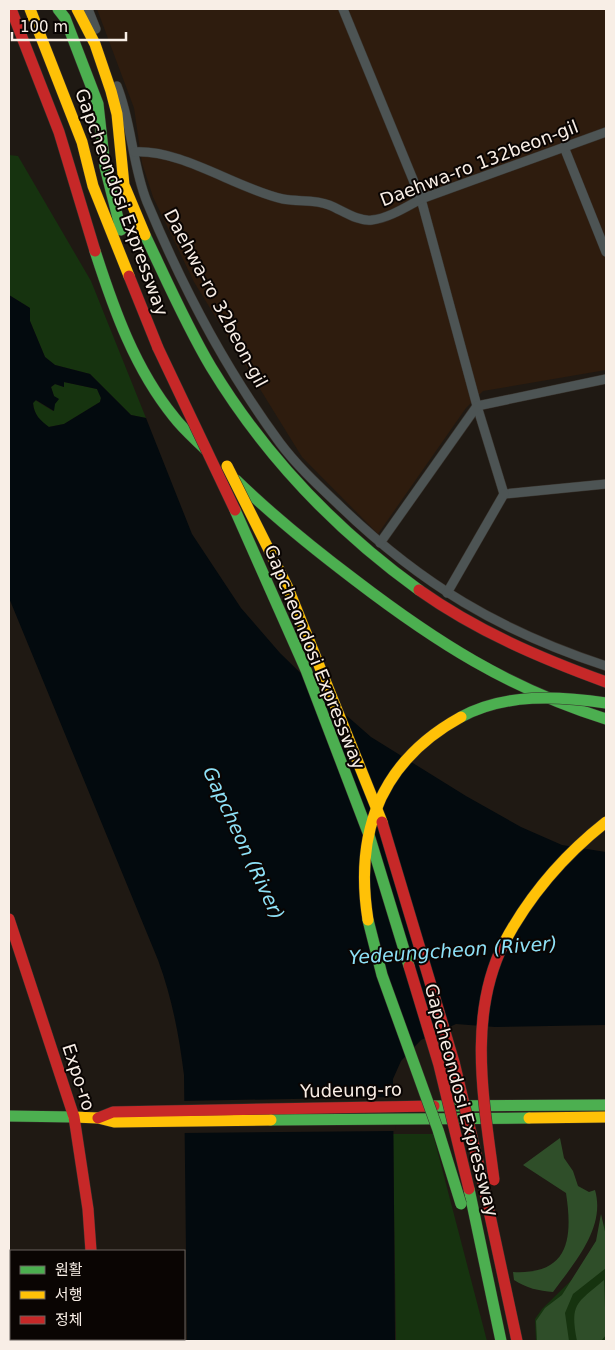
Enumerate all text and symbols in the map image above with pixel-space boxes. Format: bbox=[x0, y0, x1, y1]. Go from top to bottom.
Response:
scale bar bbox=[12, 10, 126, 42]
text: 100 m bbox=[20, 18, 68, 36]
street label: Gapcheondosi Expressway bbox=[71, 85, 173, 319]
street label: Daehwa-ro 132beon-gil bbox=[377, 115, 581, 211]
street label: Daehwa-ro 32beon-gil bbox=[160, 205, 272, 391]
street label: Gapcheondosi Expressway bbox=[260, 542, 370, 773]
water label: Gapcheon (River) bbox=[199, 763, 289, 923]
water label: Yedeungcheon (River) bbox=[348, 932, 558, 968]
street label: Gapcheondosi Expressway bbox=[421, 981, 503, 1219]
street label: Expo-ro bbox=[58, 1041, 100, 1113]
street label: Yudeung-ro bbox=[299, 1079, 402, 1101]
legend bbox=[10, 1250, 185, 1340]
text: 원활 bbox=[55, 1261, 83, 1279]
text: 서행 bbox=[55, 1286, 83, 1304]
text: 정체 bbox=[55, 1311, 83, 1329]

